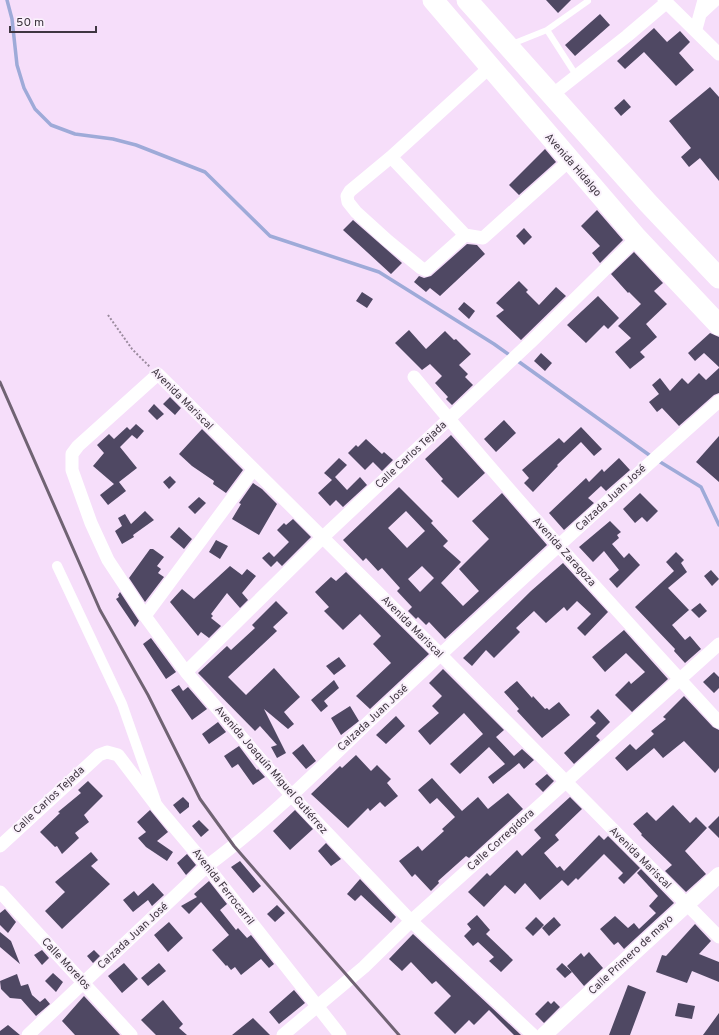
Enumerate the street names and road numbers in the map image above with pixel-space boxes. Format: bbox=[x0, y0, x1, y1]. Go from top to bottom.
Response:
street label: Avenida Hidalgo bbox=[542, 130, 604, 200]
street label: Avenida Mariscal bbox=[148, 365, 216, 433]
street label: Calle Carlos Tejada bbox=[372, 418, 450, 492]
street label: Calzada Juan José bbox=[573, 462, 649, 534]
street label: Avenida Zaragoza bbox=[529, 514, 599, 590]
street label: Avenida Mariscal bbox=[378, 593, 446, 661]
street label: Calzada Juan José bbox=[335, 682, 411, 754]
street label: Avenida Joaquín Miguel Gutiérrez bbox=[211, 703, 331, 837]
street label: Calle Carlos Tejada bbox=[10, 763, 88, 837]
street label: Calle Corregidora bbox=[464, 806, 538, 874]
street label: Avenida Mariscal bbox=[606, 824, 674, 892]
street label: Avenida Ferrocarril bbox=[189, 846, 257, 928]
street label: Calzada Juan José bbox=[95, 900, 171, 972]
street label: Calle Primero de mayo bbox=[586, 912, 676, 998]
street label: Calle Morelos bbox=[38, 935, 94, 993]

